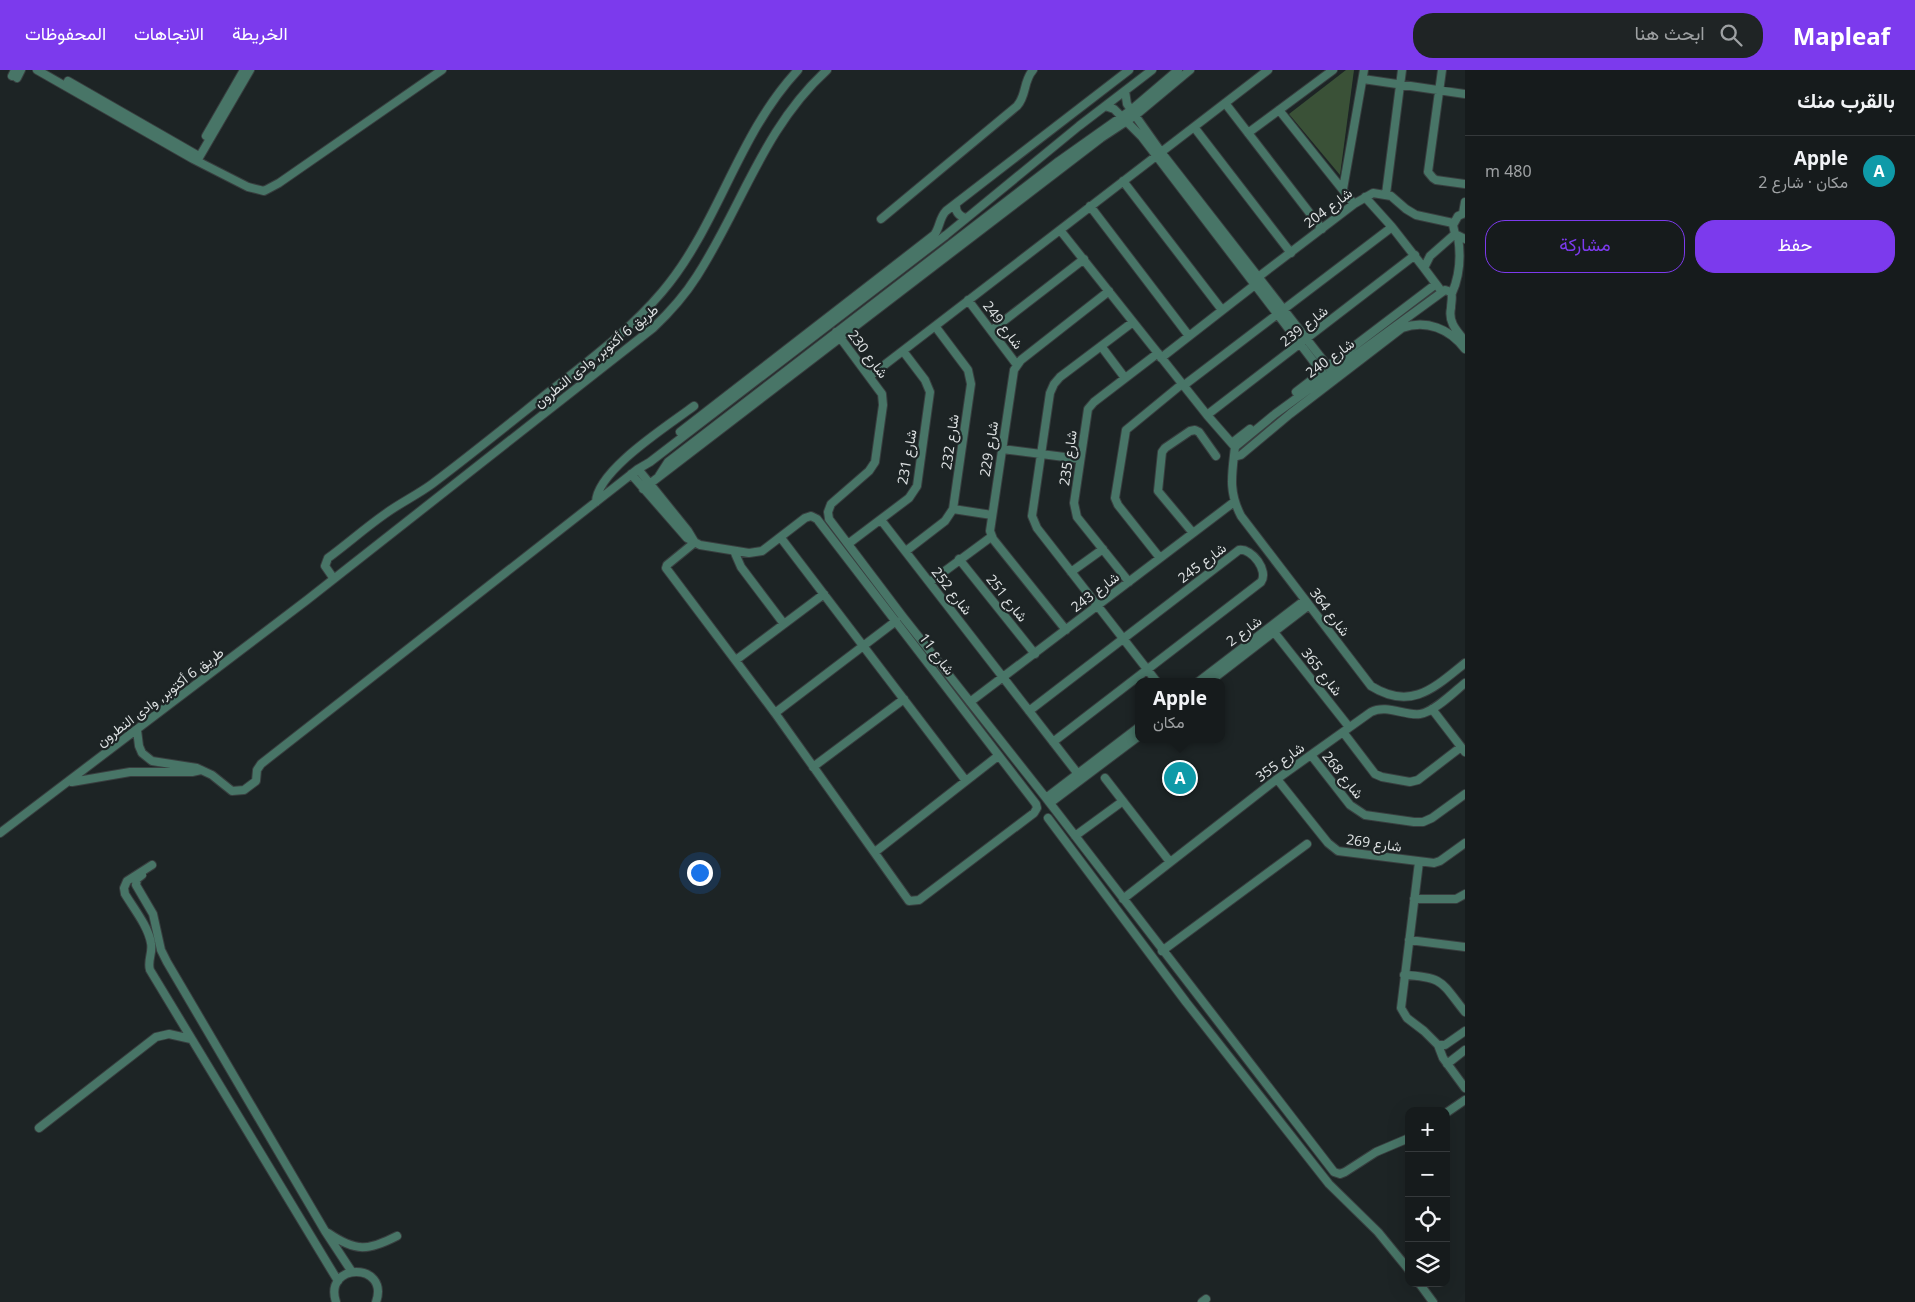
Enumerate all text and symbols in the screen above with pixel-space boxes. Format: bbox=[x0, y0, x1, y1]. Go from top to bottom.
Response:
search box bbox=[1413, 13, 1763, 58]
text: Mapleaf bbox=[1793, 19, 1890, 52]
text: ابحث هنا bbox=[1635, 20, 1705, 46]
text: المحفوظات bbox=[25, 21, 106, 45]
text: الاتجاهات bbox=[134, 21, 204, 45]
text: الخريطة bbox=[232, 21, 288, 45]
icon: search bbox=[1717, 21, 1745, 49]
text: بالقرب منك bbox=[1797, 86, 1895, 114]
text: Apple bbox=[1794, 145, 1848, 171]
text: 480 m bbox=[1485, 160, 1532, 182]
text: A bbox=[1873, 160, 1885, 182]
text: مكان · شارع 2 bbox=[1758, 171, 1848, 193]
street label: شارع 204 bbox=[1300, 183, 1357, 234]
button: مشاركة bbox=[1485, 220, 1685, 273]
button: حفظ bbox=[1695, 220, 1895, 273]
street label: شارع 249 bbox=[977, 297, 1028, 354]
street label: طريق 6 أكتوبر, وادى النطرون bbox=[530, 300, 662, 412]
street label: شارع 239 bbox=[1276, 301, 1333, 352]
street label: شارع 230 bbox=[842, 326, 893, 383]
street label: شارع 240 bbox=[1302, 333, 1359, 383]
street label: شارع 232 bbox=[936, 413, 965, 471]
street label: شارع 229 bbox=[975, 420, 1004, 478]
street label: شارع 231 bbox=[892, 428, 923, 486]
street label: شارع 235 bbox=[1054, 429, 1083, 487]
street label: شارع 245 bbox=[1174, 538, 1231, 589]
street label: شارع 252 bbox=[926, 563, 977, 620]
street label: شارع 243 bbox=[1067, 567, 1124, 618]
street label: شارع 251 bbox=[981, 570, 1032, 627]
street label: شارع 364 bbox=[1304, 584, 1355, 641]
street label: شارع 2 bbox=[1222, 611, 1267, 652]
street label: شارع 11 bbox=[914, 629, 959, 680]
street label: طريق 6 أكتوبر, وادى النطرون bbox=[92, 642, 227, 751]
street label: شارع 365 bbox=[1296, 644, 1347, 701]
popup bbox=[1135, 678, 1225, 743]
text: Apple bbox=[1153, 685, 1207, 711]
text: مكان bbox=[1153, 711, 1185, 733]
street label: شارع 355 bbox=[1252, 737, 1309, 787]
street label: شارع 268 bbox=[1317, 747, 1368, 804]
pin: A bbox=[1164, 759, 1196, 797]
street label: شارع 269 bbox=[1345, 829, 1403, 858]
your location bbox=[687, 860, 713, 886]
map controls bbox=[1405, 1107, 1450, 1287]
button: + bbox=[1405, 1107, 1450, 1152]
button: − bbox=[1405, 1152, 1450, 1197]
button: locate bbox=[1405, 1197, 1450, 1242]
button: layers bbox=[1405, 1242, 1450, 1287]

